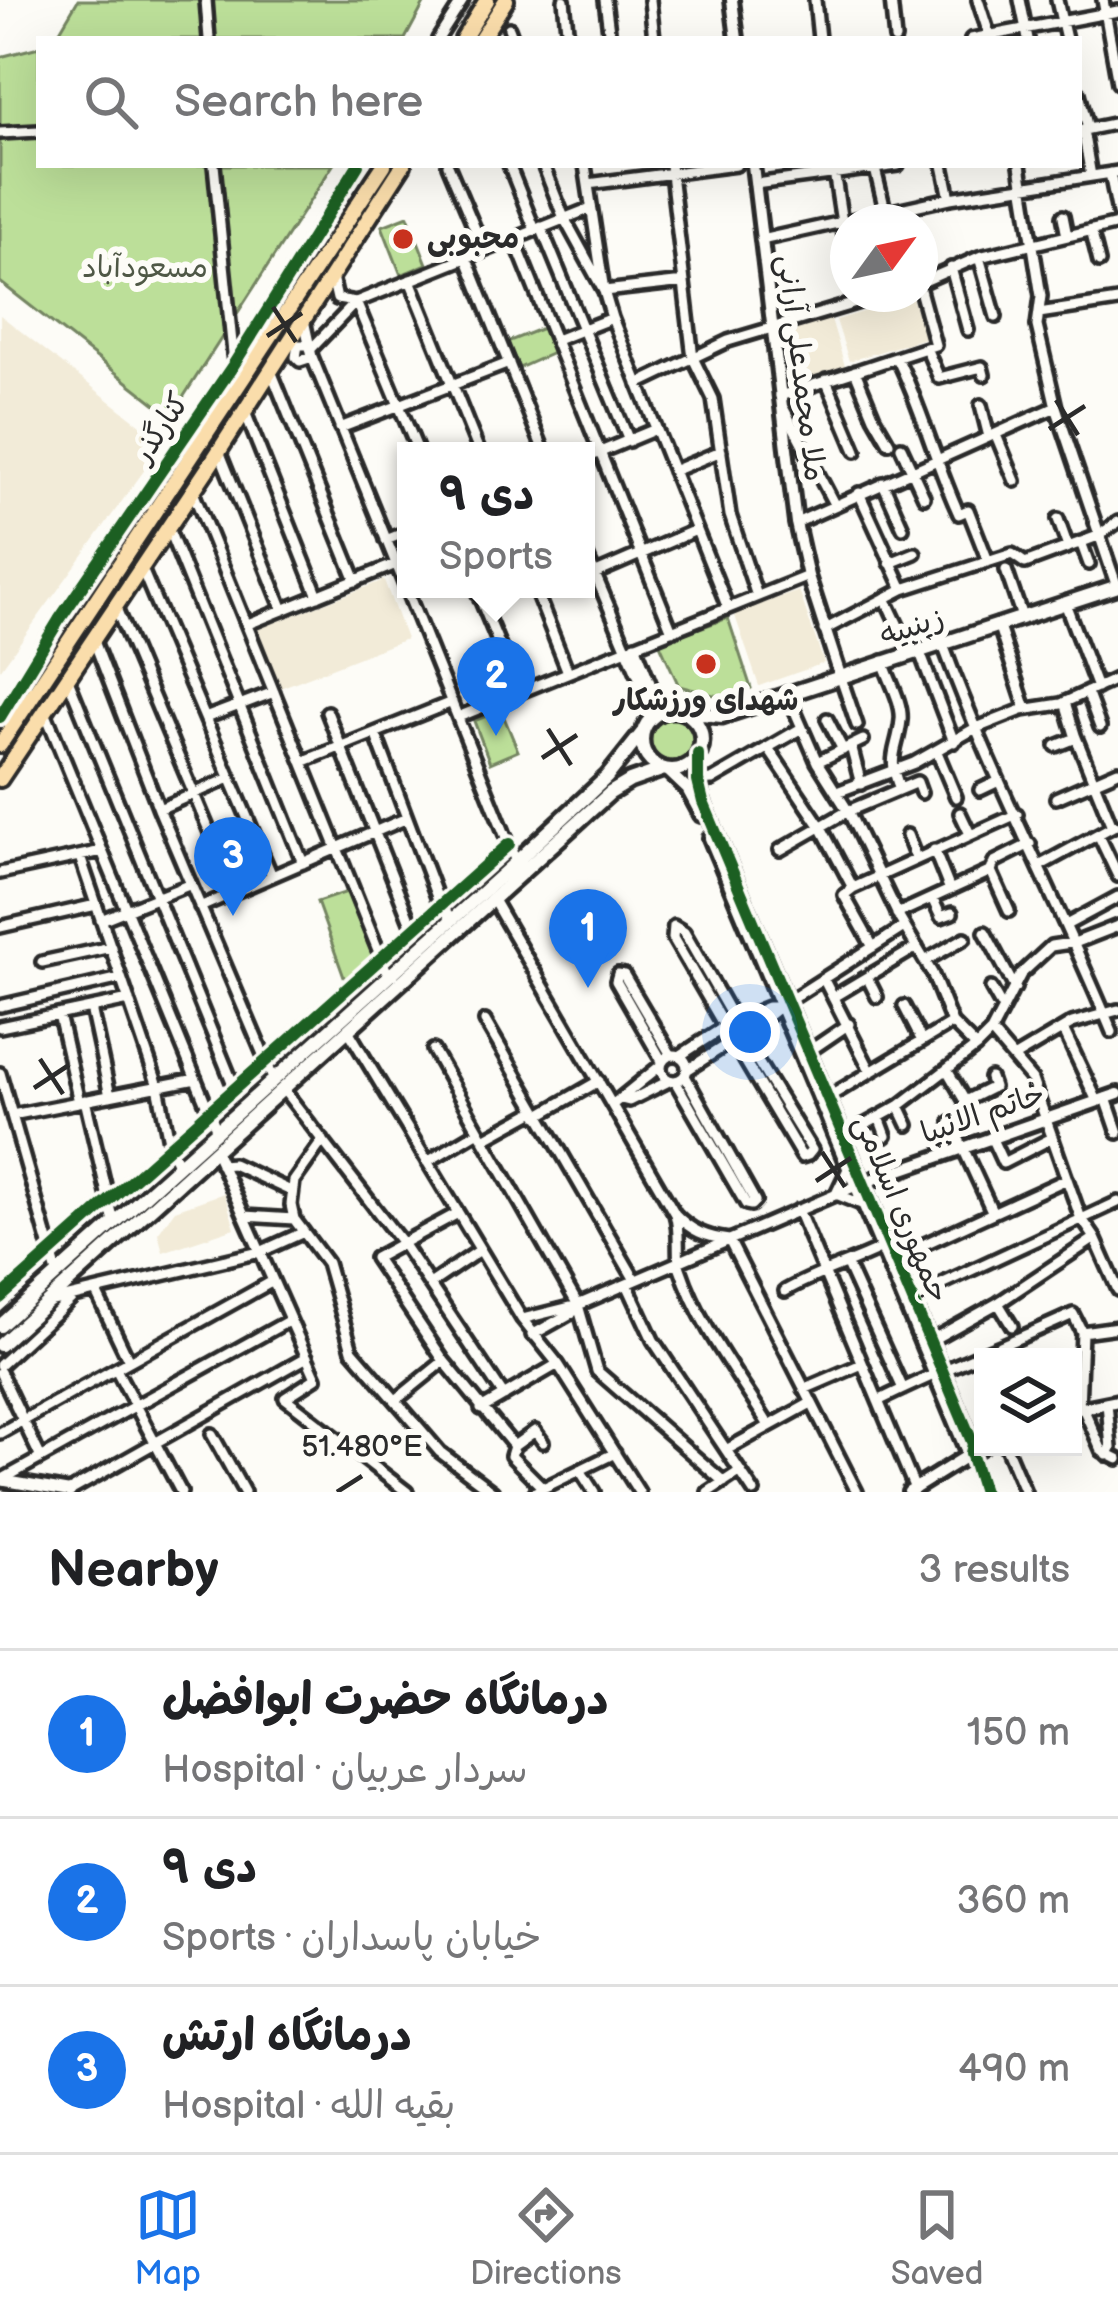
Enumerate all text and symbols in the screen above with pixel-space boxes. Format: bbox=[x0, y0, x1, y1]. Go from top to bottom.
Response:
search box bbox=[36, 36, 1082, 168]
icon: search bbox=[78, 69, 144, 135]
text: Search here bbox=[174, 75, 423, 130]
north arrow bbox=[830, 204, 938, 312]
place label: محبوبی bbox=[427, 221, 519, 257]
marker: محبوبی bbox=[390, 226, 416, 252]
park label: مسعودآباد bbox=[82, 250, 208, 287]
street label: ملا محمدعلی آرانی bbox=[769, 253, 833, 483]
street label: کنارگذر bbox=[124, 386, 197, 471]
popup bbox=[397, 442, 595, 598]
text: ۹ دی bbox=[439, 468, 534, 523]
text: Sports bbox=[439, 534, 553, 581]
street label: زینبیه bbox=[875, 600, 949, 654]
pin: 2 bbox=[457, 637, 535, 736]
marker: شهدای ورزشکار bbox=[693, 651, 719, 677]
place label: شهدای ورزشکار bbox=[612, 683, 798, 719]
pin: 3 bbox=[194, 817, 272, 916]
pin: 1 bbox=[549, 889, 627, 988]
your location bbox=[720, 1002, 780, 1062]
street label: خاتم الانبیا bbox=[916, 1076, 1051, 1155]
street label: جمهوری اسلامی bbox=[844, 1110, 957, 1309]
map controls bbox=[974, 1348, 1082, 1456]
button: layers bbox=[974, 1348, 1082, 1456]
text: 51.480°E bbox=[301, 1429, 423, 1465]
text: Nearby bbox=[48, 1540, 219, 1601]
text: 3 results bbox=[918, 1547, 1070, 1594]
text: درمانگاه حضرت ابوافضل bbox=[162, 1673, 609, 1728]
text: 1 bbox=[79, 1710, 95, 1757]
text: 150 m bbox=[967, 1710, 1070, 1757]
text: Hospital · سردار عربیان bbox=[162, 1747, 528, 1794]
text: ۹ دی bbox=[162, 1841, 257, 1896]
text: 2 bbox=[75, 1878, 99, 1925]
text: 360 m bbox=[956, 1878, 1070, 1925]
text: Sports · خیابان پاسداران bbox=[162, 1915, 541, 1962]
text: درمانگاه ارتش bbox=[162, 2009, 412, 2064]
text: 3 bbox=[76, 2046, 98, 2093]
text: 490 m bbox=[958, 2046, 1070, 2093]
text: Hospital · بقیه الله bbox=[162, 2083, 455, 2130]
tab: Map bbox=[135, 2182, 201, 2294]
tab: Directions bbox=[470, 2182, 622, 2294]
tab: Saved bbox=[891, 2182, 983, 2294]

